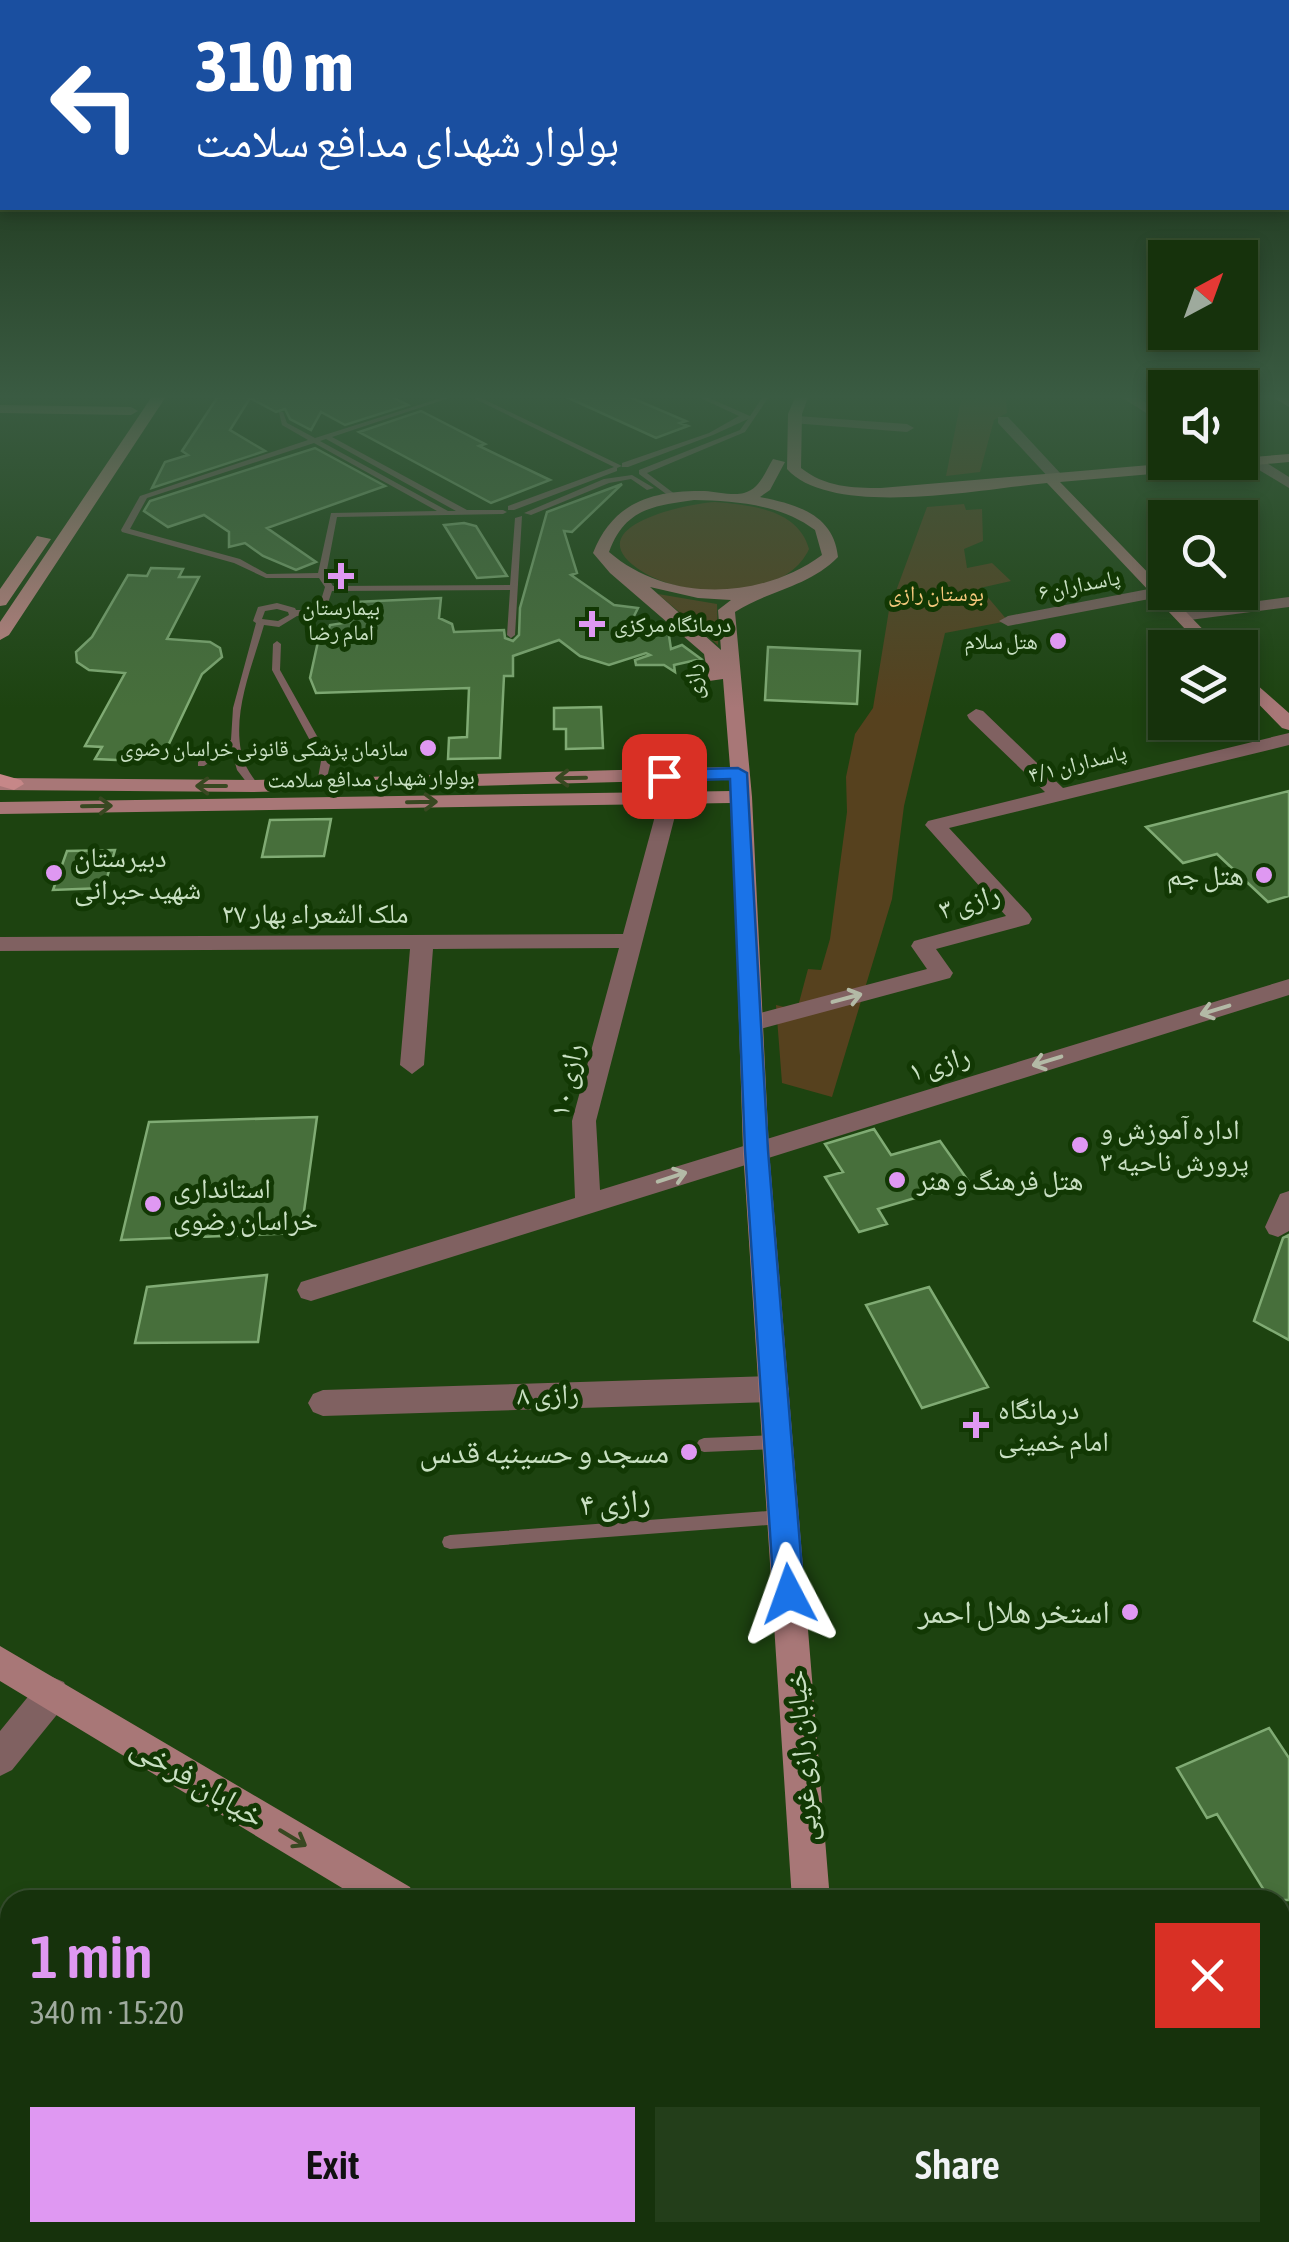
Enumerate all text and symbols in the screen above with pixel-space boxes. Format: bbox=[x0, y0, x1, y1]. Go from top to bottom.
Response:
text: 310 m bbox=[195, 26, 354, 106]
icon: left bbox=[30, 40, 160, 170]
text: بولوار شهدای مدافع سلامت bbox=[195, 115, 620, 167]
north arrow bbox=[1148, 240, 1258, 350]
map controls bbox=[1148, 240, 1258, 740]
button: sound bbox=[1148, 370, 1258, 480]
button: search bbox=[1148, 500, 1258, 610]
marker: بیمارستان امام رضا bbox=[328, 563, 354, 589]
street label: پاسداران ۶ bbox=[1036, 563, 1122, 606]
park label: بوستان رازی bbox=[888, 580, 984, 607]
place label: بیمارستان امام رضا bbox=[302, 594, 380, 647]
marker: درمانگاه مرکزی bbox=[579, 611, 605, 637]
place label: درمانگاه مرکزی bbox=[614, 611, 731, 638]
place label: هتل سلام bbox=[964, 628, 1038, 656]
marker: هتل سلام bbox=[1047, 630, 1069, 652]
button: layers bbox=[1148, 630, 1258, 740]
street label: رازی bbox=[678, 663, 709, 701]
pin bbox=[622, 734, 707, 819]
place label: سازمان پزشکی قانونی خراسان رضوی bbox=[120, 735, 408, 762]
marker: سازمان پزشکی قانونی خراسان رضوی bbox=[417, 737, 439, 759]
street label: پاسداران ۴/۱ bbox=[1025, 738, 1129, 789]
icon: arrive bbox=[637, 749, 692, 804]
street label: بولوار شهدای مدافع سلامت bbox=[267, 763, 475, 794]
one-way arrow bbox=[555, 768, 588, 788]
one-way arrow bbox=[196, 776, 228, 795]
one-way arrow bbox=[406, 792, 438, 812]
one-way arrow bbox=[81, 797, 113, 816]
place label: دبیرستان شهید حبرانی bbox=[74, 841, 201, 907]
place label: هتل جم bbox=[1167, 859, 1244, 894]
marker: دبیرستان شهید حبرانی bbox=[43, 862, 65, 884]
marker: هتل جم bbox=[1253, 864, 1275, 886]
street label: رازی ۳ bbox=[935, 877, 1004, 926]
street label: ملک الشعراء بهار ۲۷ bbox=[221, 897, 409, 929]
one-way arrow bbox=[831, 988, 862, 1007]
one-way arrow bbox=[1199, 1002, 1231, 1020]
street label: رازی ۱ bbox=[905, 1039, 974, 1088]
street label: رازی ۱۰ bbox=[543, 1040, 590, 1120]
one-way arrow bbox=[1032, 1053, 1063, 1071]
place label: اداره آموزش و پرورش ناحیه ۳ bbox=[1100, 1113, 1249, 1179]
marker: اداره آموزش و پرورش ناحیه ۳ bbox=[1069, 1134, 1091, 1156]
place label: هتل فرهنگ و هنر bbox=[916, 1164, 1083, 1198]
one-way arrow bbox=[656, 1167, 688, 1185]
marker: هتل فرهنگ و هنر bbox=[886, 1169, 908, 1191]
place label: استانداری خراسان رضوی bbox=[173, 1172, 318, 1237]
marker: استانداری خراسان رضوی bbox=[142, 1193, 164, 1215]
street label: رازی ۸ bbox=[516, 1377, 580, 1412]
place label: درمانگاه امام خمینی bbox=[998, 1393, 1109, 1460]
marker: درمانگاه امام خمینی bbox=[963, 1412, 989, 1438]
place label: مسجد و حسینیه قدس bbox=[419, 1433, 669, 1472]
marker: مسجد و حسینیه قدس bbox=[678, 1441, 700, 1463]
street label: رازی ۴ bbox=[578, 1481, 652, 1523]
position arrow bbox=[737, 1542, 841, 1646]
place label: استخر هلال احمر bbox=[917, 1593, 1110, 1631]
marker: استخر هلال احمر bbox=[1119, 1601, 1141, 1623]
street label: خیابان رازی غربی bbox=[779, 1669, 825, 1843]
street label: خیابان فرخی bbox=[124, 1726, 272, 1836]
one-way arrow bbox=[278, 1828, 307, 1848]
text: 1 min bbox=[30, 1922, 153, 1991]
button: close bbox=[1155, 1923, 1260, 2028]
text: 340 m · 15:20 bbox=[30, 1994, 184, 2031]
button: Exit bbox=[30, 2107, 635, 2222]
button: Share bbox=[655, 2107, 1260, 2222]

